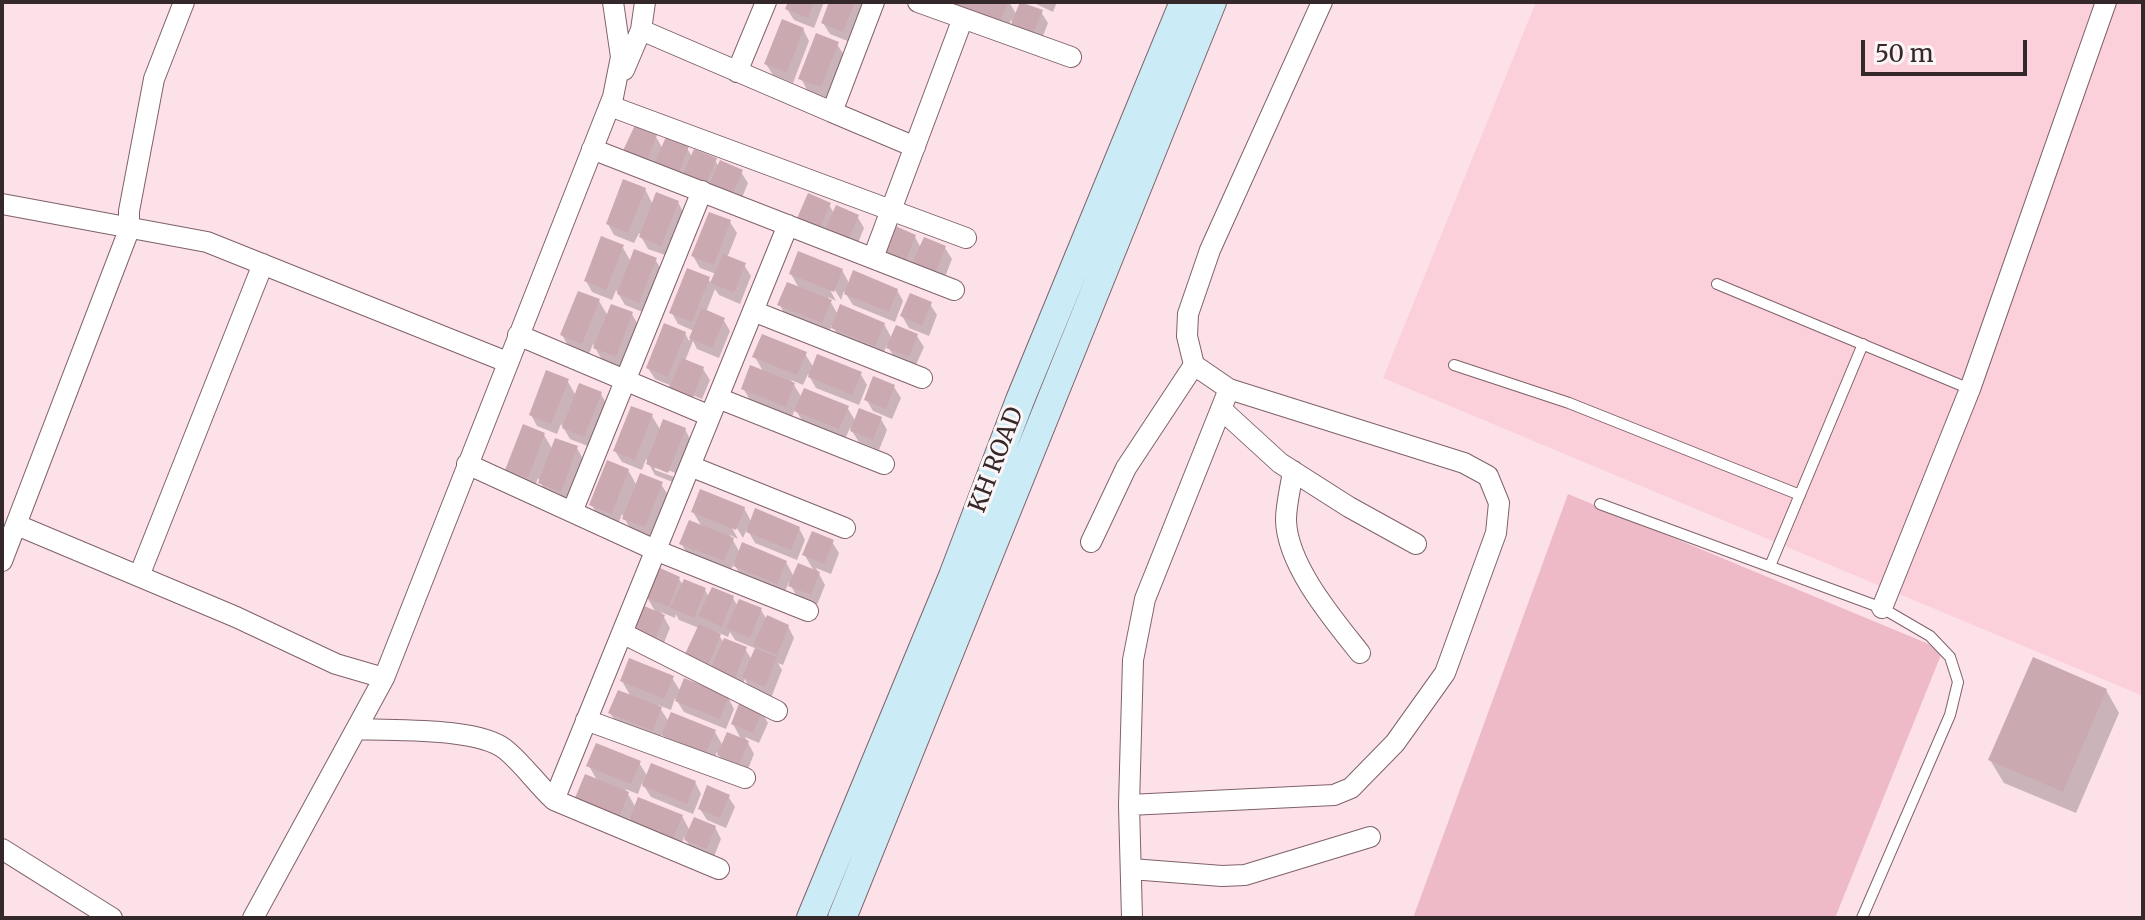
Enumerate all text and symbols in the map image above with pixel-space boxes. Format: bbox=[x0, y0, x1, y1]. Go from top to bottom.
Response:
scale bar bbox=[1865, 24, 2031, 74]
text: 50 m bbox=[1875, 38, 1934, 69]
street label: KH ROAD bbox=[964, 403, 1030, 517]

